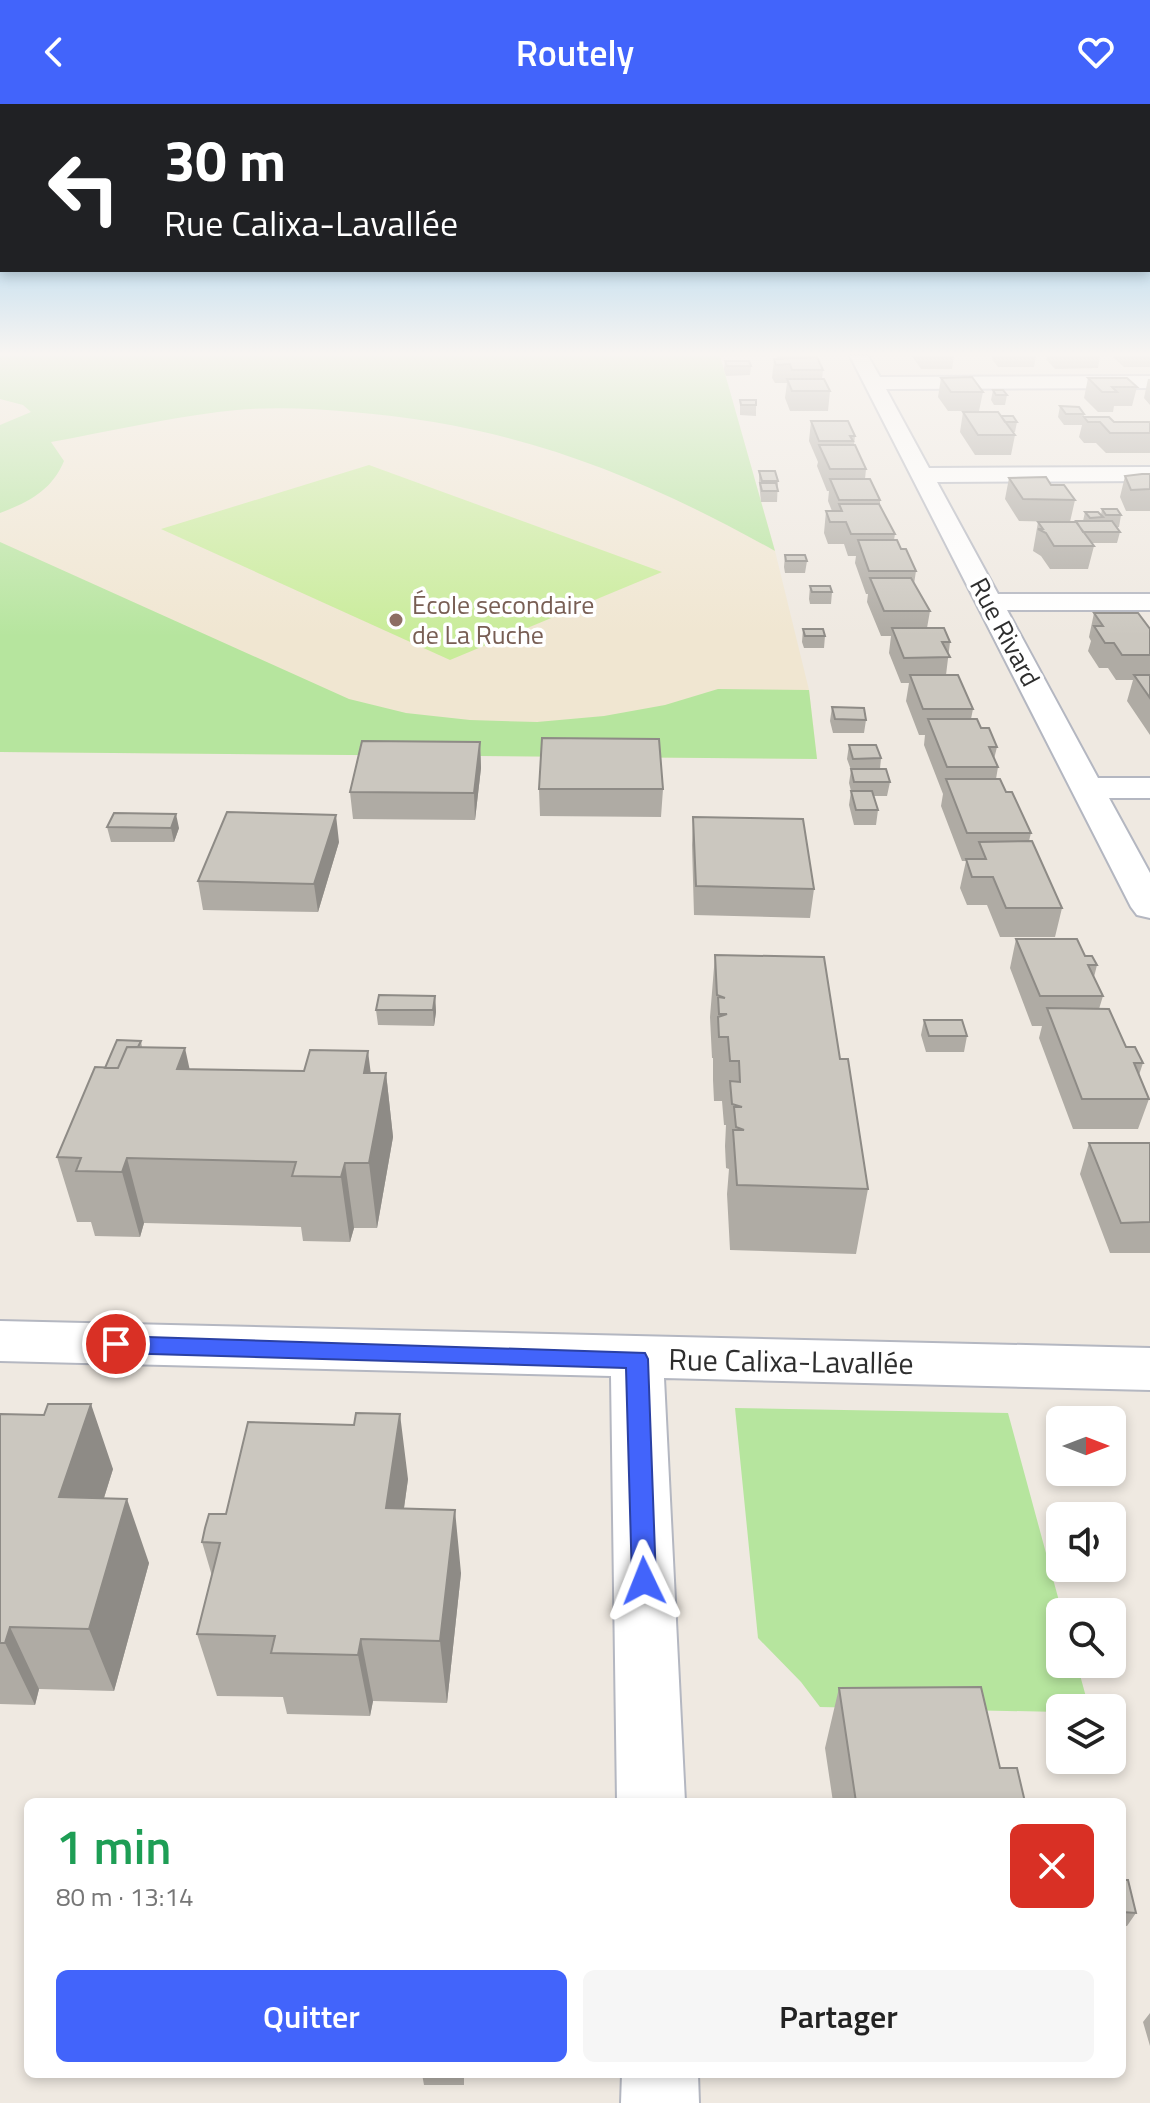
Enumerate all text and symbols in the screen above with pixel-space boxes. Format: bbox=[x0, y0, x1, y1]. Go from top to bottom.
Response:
text: Routely bbox=[516, 25, 634, 80]
icon: back bbox=[32, 30, 76, 74]
icon: heart bbox=[1074, 30, 1118, 74]
text: 30 m bbox=[164, 118, 286, 203]
icon: left bbox=[32, 136, 136, 240]
text: Rue Calixa-Lavallée bbox=[164, 195, 458, 250]
street label: Rue Rivard bbox=[961, 570, 1050, 693]
place label: École secondaire de La Ruche bbox=[412, 585, 594, 654]
marker: École secondaire de La Ruche bbox=[387, 611, 405, 629]
pin bbox=[82, 1310, 150, 1378]
icon: arrive bbox=[94, 1322, 138, 1366]
street label: Rue Calixa-Lavallée bbox=[668, 1336, 914, 1386]
north arrow bbox=[1046, 1406, 1126, 1486]
map controls bbox=[1046, 1406, 1126, 1774]
button: sound bbox=[1046, 1502, 1126, 1582]
position arrow bbox=[602, 1539, 686, 1623]
button: search bbox=[1046, 1598, 1126, 1678]
button: layers bbox=[1046, 1694, 1126, 1774]
text: 1 min bbox=[56, 1810, 171, 1883]
button: close bbox=[1010, 1824, 1094, 1908]
text: 80 m · 13:14 bbox=[56, 1877, 194, 1916]
button: Quitter bbox=[56, 1970, 567, 2062]
button: Partager bbox=[583, 1970, 1094, 2062]

